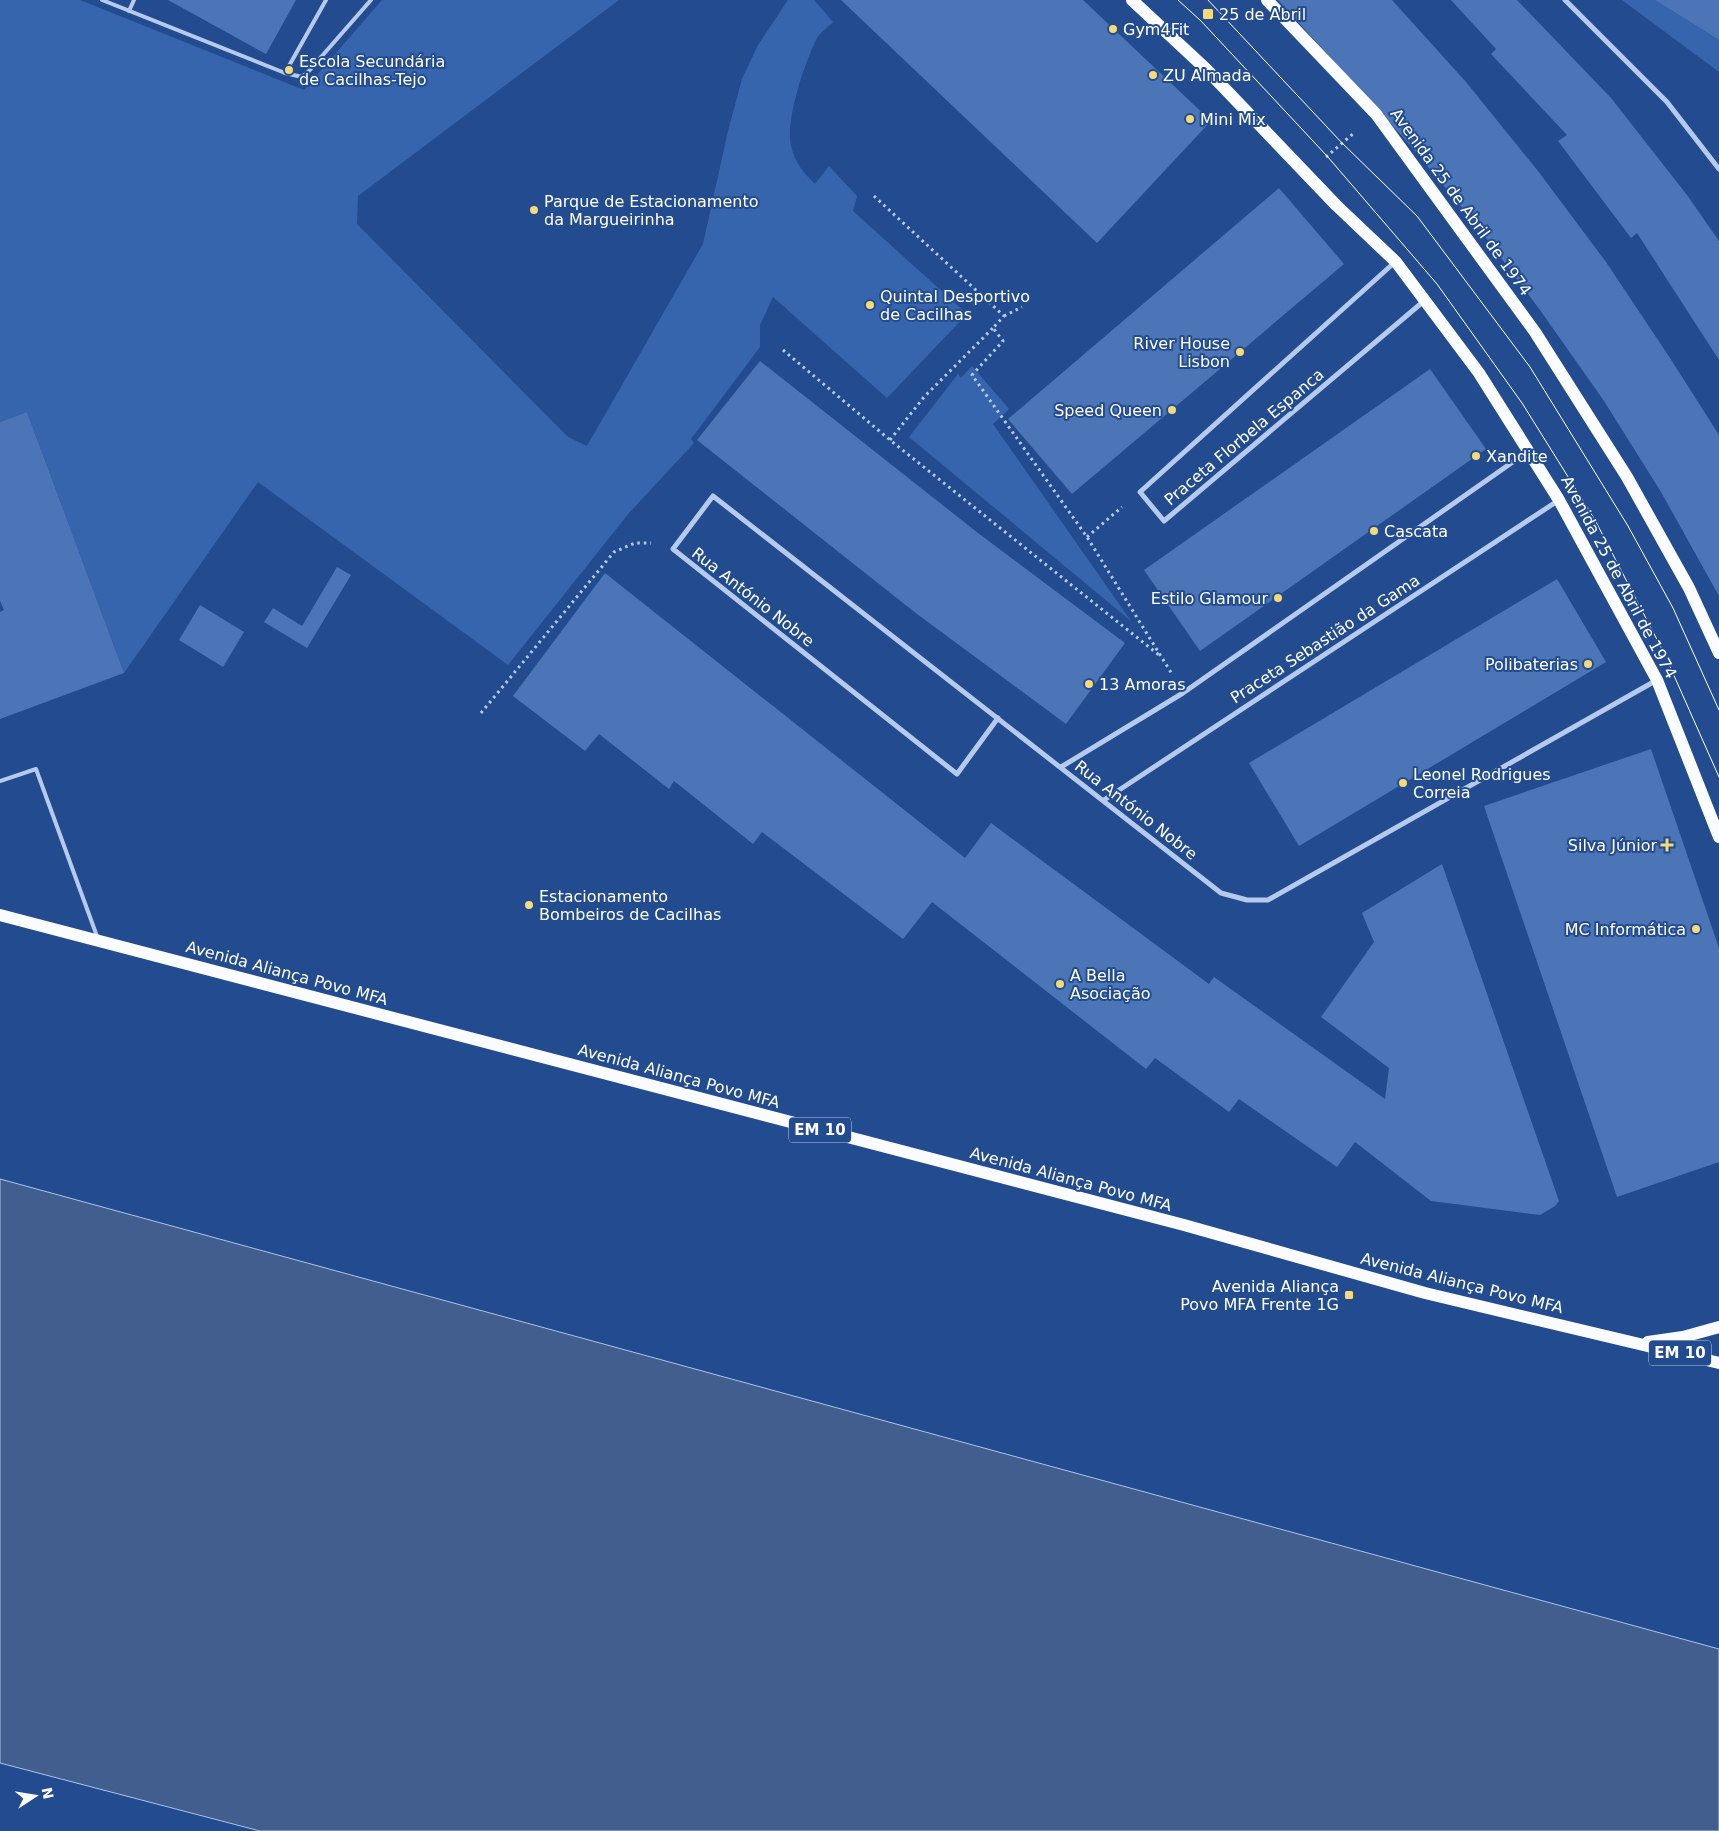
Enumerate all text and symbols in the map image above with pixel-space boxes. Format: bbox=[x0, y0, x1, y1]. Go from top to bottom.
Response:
place label: 25 de Abril bbox=[1219, 5, 1306, 24]
marker: 25 de Abril bbox=[1201, 7, 1215, 21]
place label: Gym4Fit bbox=[1123, 20, 1189, 39]
marker: Gym4Fit bbox=[1107, 23, 1119, 35]
place label: Escola Secundária de Cacilhas-Tejo bbox=[299, 52, 445, 89]
marker: Escola Secundária de Cacilhas-Tejo bbox=[283, 64, 295, 76]
place label: ZU Almada bbox=[1163, 66, 1252, 85]
marker: ZU Almada bbox=[1147, 69, 1159, 81]
street label: Avenida 25 de Abril de 1974 bbox=[1387, 105, 1535, 299]
place label: Mini Mix bbox=[1200, 110, 1266, 129]
marker: Mini Mix bbox=[1184, 113, 1196, 125]
place label: Parque de Estacionamento da Margueirinha bbox=[544, 192, 758, 229]
marker: Parque de Estacionamento da Margueirinha bbox=[528, 204, 540, 216]
place label: Quintal Desportivo de Cacilhas bbox=[880, 287, 1030, 324]
marker: Quintal Desportivo de Cacilhas bbox=[864, 299, 876, 311]
place label: River House Lisbon bbox=[1133, 334, 1230, 371]
marker: River House Lisbon bbox=[1234, 346, 1246, 358]
street label: Praceta Florbela Espanca bbox=[1160, 365, 1328, 509]
place label: Speed Queen bbox=[1054, 401, 1162, 420]
marker: Speed Queen bbox=[1166, 404, 1178, 416]
place label: Xandite bbox=[1486, 447, 1548, 466]
marker: Xandite bbox=[1470, 450, 1482, 462]
street label: Avenida 25 de Abril de 1974 bbox=[1557, 472, 1681, 682]
place label: Cascata bbox=[1384, 522, 1448, 541]
marker: Cascata bbox=[1368, 525, 1380, 537]
street label: Rua António Nobre bbox=[688, 543, 818, 651]
street label: Praceta Sebastião da Gama bbox=[1227, 571, 1423, 707]
place label: Estilo Glamour bbox=[1151, 589, 1268, 608]
marker: Estilo Glamour bbox=[1272, 592, 1284, 604]
place label: Polibaterias bbox=[1485, 655, 1578, 674]
marker: Polibaterias bbox=[1582, 658, 1594, 670]
place label: 13 Amoras bbox=[1099, 675, 1185, 694]
marker: 13 Amoras bbox=[1083, 678, 1095, 690]
street label: Rua António Nobre bbox=[1071, 756, 1201, 864]
place label: Leonel Rodrigues Correia bbox=[1413, 765, 1551, 802]
marker: Leonel Rodrigues Correia bbox=[1397, 777, 1409, 789]
place label: Silva Júnior bbox=[1568, 836, 1657, 855]
marker: Silva Júnior bbox=[1661, 839, 1673, 851]
place label: Estacionamento Bombeiros de Cacilhas bbox=[539, 887, 721, 924]
marker: Estacionamento Bombeiros de Cacilhas bbox=[523, 899, 535, 911]
place label: MC Informática bbox=[1565, 920, 1686, 939]
marker: MC Informática bbox=[1690, 923, 1702, 935]
street label: Avenida Aliança Povo MFA bbox=[184, 937, 390, 1009]
place label: A Bella Asociação bbox=[1070, 966, 1151, 1003]
marker: A Bella Asociação bbox=[1054, 978, 1066, 990]
street label: Avenida Aliança Povo MFA bbox=[576, 1040, 782, 1112]
road number: EM 10 bbox=[789, 1118, 851, 1142]
street label: Avenida Aliança Povo MFA bbox=[968, 1143, 1174, 1215]
street label: Avenida Aliança Povo MFA bbox=[1359, 1249, 1565, 1317]
place label: Avenida Aliança Povo MFA Frente 1G bbox=[1180, 1277, 1339, 1314]
marker: Avenida Aliança Povo MFA Frente 1G bbox=[1343, 1289, 1355, 1301]
road number: EM 10 bbox=[1649, 1340, 1711, 1366]
north arrow bbox=[10, 1771, 60, 1821]
text: N bbox=[39, 1786, 57, 1801]

